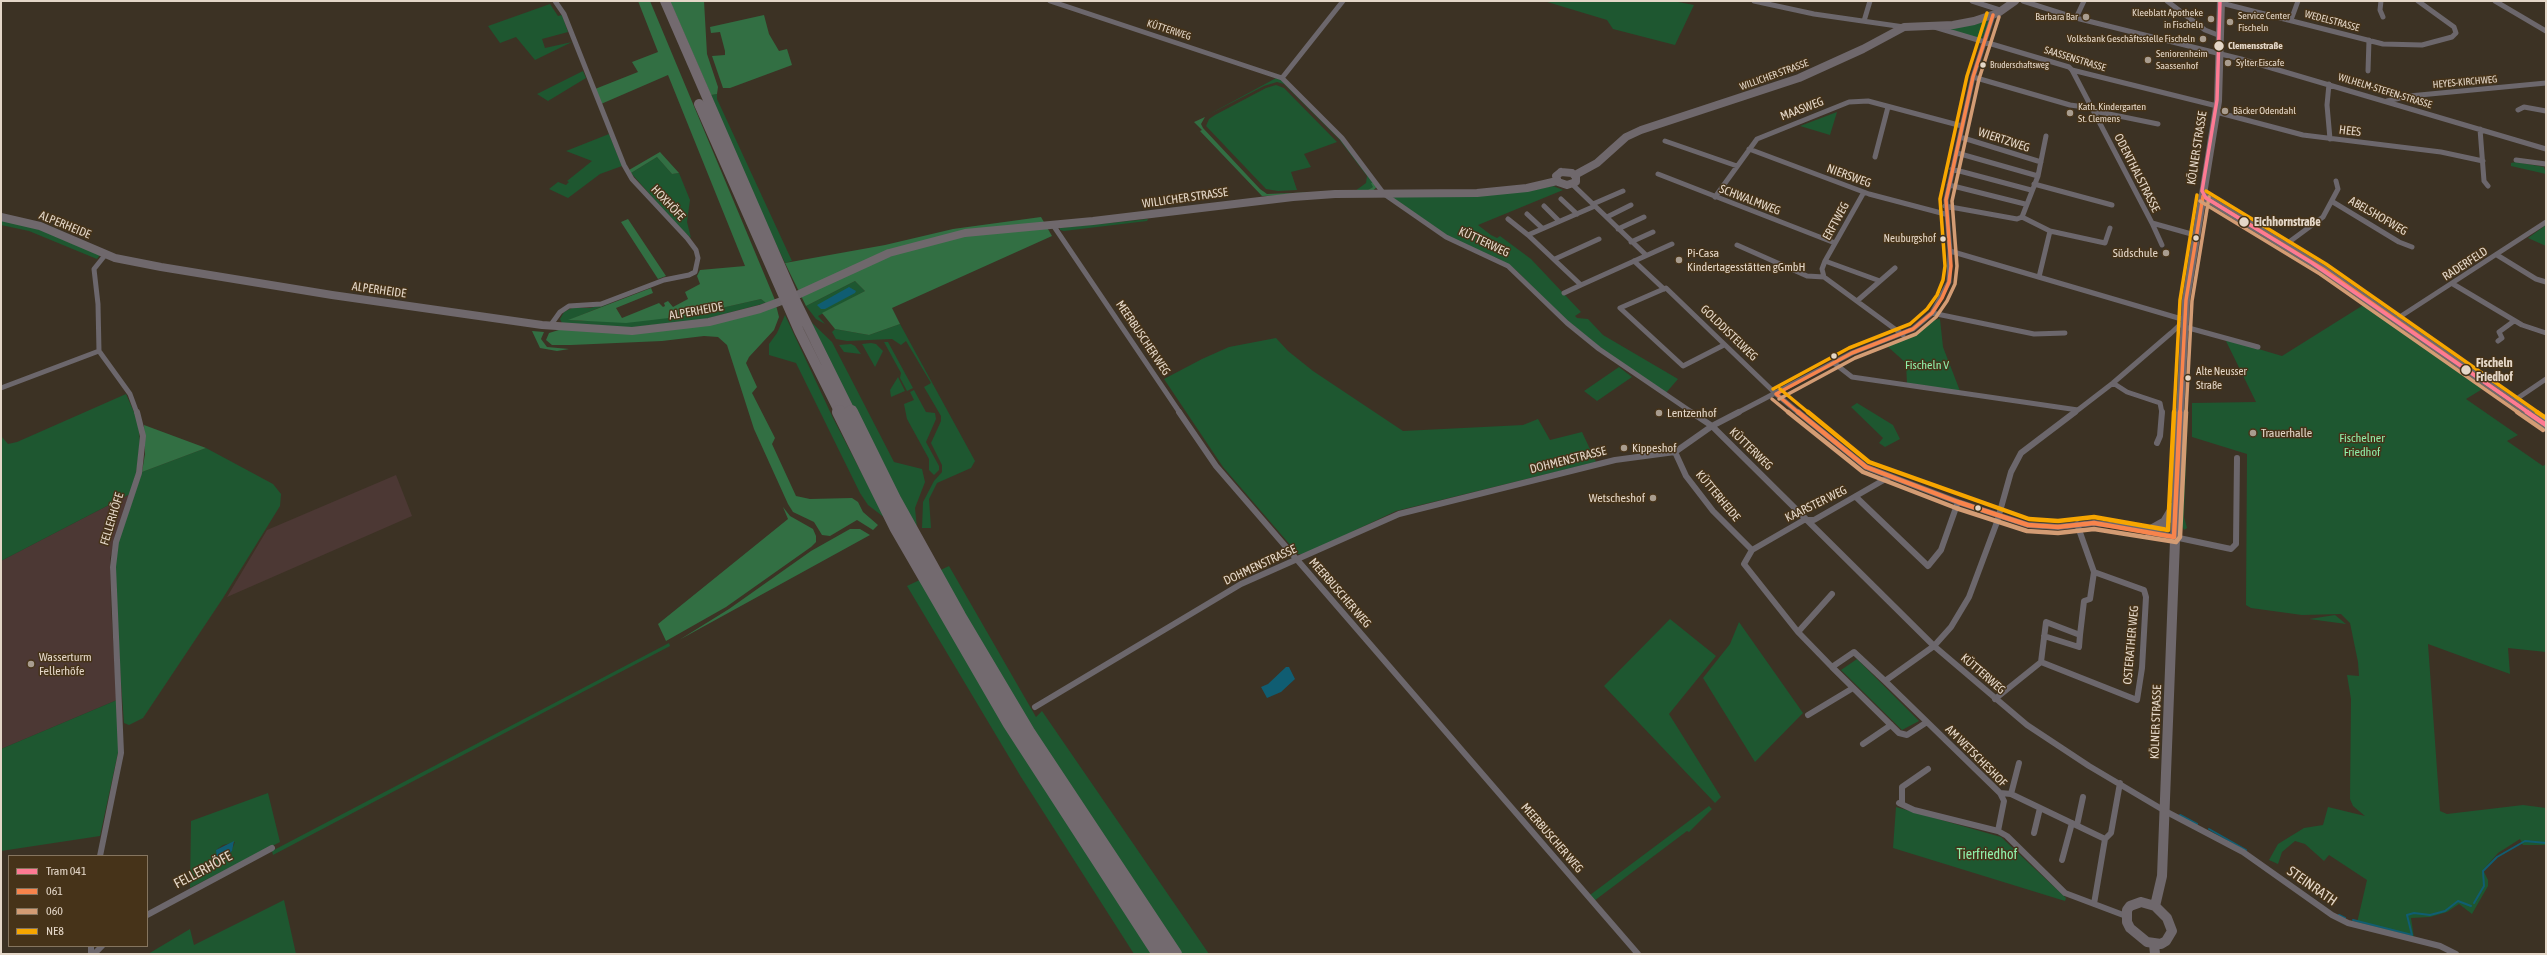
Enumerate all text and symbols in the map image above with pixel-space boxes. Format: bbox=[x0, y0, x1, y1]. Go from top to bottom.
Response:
place label: Kleeblatt Apotheke in Fischeln bbox=[2132, 7, 2203, 30]
street label: WEDELSTRASSE bbox=[2303, 8, 2361, 34]
place label: Service Center Fischeln bbox=[2238, 10, 2290, 34]
place label: Barbara Bar bbox=[2035, 11, 2078, 23]
marker: Barbara Bar bbox=[2081, 12, 2091, 22]
marker: Kleeblatt Apotheke in Fischeln bbox=[2206, 14, 2216, 24]
street label: KÜTTERWEG bbox=[1145, 17, 1193, 43]
marker: Service Center Fischeln bbox=[2225, 17, 2235, 27]
place label: Volksbank Geschäftsstelle Fischeln bbox=[2067, 33, 2195, 45]
marker: Volksbank Geschäftsstelle Fischeln bbox=[2198, 34, 2208, 44]
marker: Clemensstraße bbox=[2212, 39, 2226, 53]
place label: Clemensstraße bbox=[2228, 40, 2283, 52]
street label: SAASSENSTRASSE bbox=[2043, 44, 2107, 74]
place label: Seniorenheim Saassenhof bbox=[2156, 48, 2208, 72]
marker: Seniorenheim Saassenhof bbox=[2143, 55, 2153, 65]
street label: WILLICHER STRASSE bbox=[1738, 57, 1810, 93]
place label: Sylter Eiscafe bbox=[2236, 57, 2284, 69]
marker: Sylter Eiscafe bbox=[2223, 58, 2233, 68]
marker: Bruderschaftsweg bbox=[1978, 60, 1988, 70]
place label: Bruderschaftsweg bbox=[1990, 60, 2049, 70]
street label: WILHELM-STEFEN-STRASSE bbox=[2337, 71, 2433, 111]
street label: HEYES-KIRCHWEG bbox=[2432, 73, 2498, 91]
street label: MAASWEG bbox=[1778, 94, 1826, 124]
place label: Kath. Kindergarten St. Clemens bbox=[2078, 101, 2146, 124]
place label: Bäcker Odendahl bbox=[2233, 105, 2296, 117]
marker: Bäcker Odendahl bbox=[2220, 106, 2230, 116]
marker: Kath. Kindergarten St. Clemens bbox=[2065, 108, 2075, 118]
street label: KÖLNER STRASSE bbox=[2184, 110, 2210, 186]
street label: HEES bbox=[2338, 122, 2362, 140]
street label: WIERTZWEG bbox=[1976, 125, 2032, 155]
street label: ODENTHALSTRASSE bbox=[2111, 131, 2163, 215]
street label: NIERSWEG bbox=[1825, 161, 1873, 191]
street label: HOXHÖFE bbox=[648, 182, 688, 224]
street label: SCHWALMWEG bbox=[1717, 182, 1783, 218]
street label: WILLICHER STRASSE bbox=[1141, 185, 1229, 211]
street label: ABELSHOFWEG bbox=[2346, 193, 2410, 239]
street label: ERFTWEG bbox=[1820, 199, 1852, 243]
street label: ALPERHEIDE bbox=[37, 208, 93, 242]
marker: Eichhornstraße bbox=[2237, 215, 2251, 229]
place label: Eichhornstraße bbox=[2254, 215, 2321, 229]
street label: KÜTTERWEG bbox=[1456, 224, 1512, 260]
place label: Neuburgshof bbox=[1884, 232, 1936, 246]
unlabelled marker bbox=[2191, 233, 2201, 243]
marker: Neuburgshof bbox=[1938, 234, 1948, 244]
street label: RADERFELD bbox=[2440, 244, 2490, 284]
place label: Pi-Casa Kindertagesstätten gGmbH bbox=[1687, 246, 1805, 274]
place label: Südschule bbox=[2113, 246, 2158, 260]
marker: Südschule bbox=[2161, 248, 2171, 258]
marker: Pi-Casa Kindertagesstätten gGmbH bbox=[1674, 255, 1684, 265]
street label: ALPERHEIDE bbox=[351, 279, 407, 301]
street label: MEERBUSCHER WEG bbox=[1113, 298, 1173, 378]
street label: ALPERHEIDE bbox=[668, 299, 724, 323]
street label: GOLDDISTELWEG bbox=[1697, 302, 1761, 364]
unlabelled marker bbox=[1829, 351, 1839, 361]
place label: Fischeln Friedhof bbox=[2476, 356, 2513, 384]
park label: Fischeln V bbox=[1905, 358, 1949, 372]
marker: Fischeln Friedhof bbox=[2459, 363, 2473, 377]
place label: Alte Neusser Straße bbox=[2196, 365, 2247, 391]
marker: Alte Neusser Straße bbox=[2183, 373, 2193, 383]
place label: Lentzenhof bbox=[1667, 406, 1717, 420]
marker: Lentzenhof bbox=[1654, 408, 1664, 418]
street label: KÜTTERWEG bbox=[1726, 425, 1776, 473]
place label: Trauerhalle bbox=[2261, 426, 2312, 440]
marker: Trauerhalle bbox=[2248, 428, 2258, 438]
park label: Fischelner Friedhof bbox=[2339, 431, 2385, 459]
place label: Kippeshof bbox=[1632, 441, 1676, 455]
marker: Kippeshof bbox=[1619, 443, 1629, 453]
street label: DOHMENSTRASSE bbox=[1528, 444, 1608, 476]
street label: KÜTTERHEIDE bbox=[1693, 468, 1743, 524]
street label: KAARSTER WEG bbox=[1783, 483, 1849, 525]
street label: FELLERHÖFE bbox=[97, 491, 127, 547]
place label: Wetscheshof bbox=[1589, 491, 1645, 505]
marker: Wetscheshof bbox=[1648, 493, 1658, 503]
unlabelled marker bbox=[1973, 503, 1983, 513]
street label: DOHMENSTRASSE bbox=[1221, 542, 1299, 588]
street label: MEERBUSCHER WEG bbox=[1306, 555, 1374, 631]
street label: OSTERATHER WEG bbox=[2120, 605, 2142, 685]
place label: Wasserturm Fellerhöfe bbox=[39, 650, 92, 678]
street label: KÜTTERWEG bbox=[1958, 651, 2008, 697]
marker: Wasserturm Fellerhöfe bbox=[26, 659, 36, 669]
street label: KÖLNER STRASSE bbox=[2148, 685, 2164, 759]
street label: AM WETSCHESHOF bbox=[1942, 722, 2010, 790]
street label: MEERBUSCHER WEG bbox=[1518, 800, 1586, 876]
park label: Tierfriedhof bbox=[1957, 847, 2017, 863]
street label: FELLERHÖFE bbox=[171, 848, 235, 892]
legend bbox=[8, 855, 148, 947]
street label: STEINRATH bbox=[2284, 863, 2340, 909]
text: Tram 041 bbox=[46, 864, 87, 878]
text: 061 bbox=[46, 884, 63, 898]
text: 060 bbox=[46, 904, 63, 918]
text: NE8 bbox=[46, 924, 64, 938]

